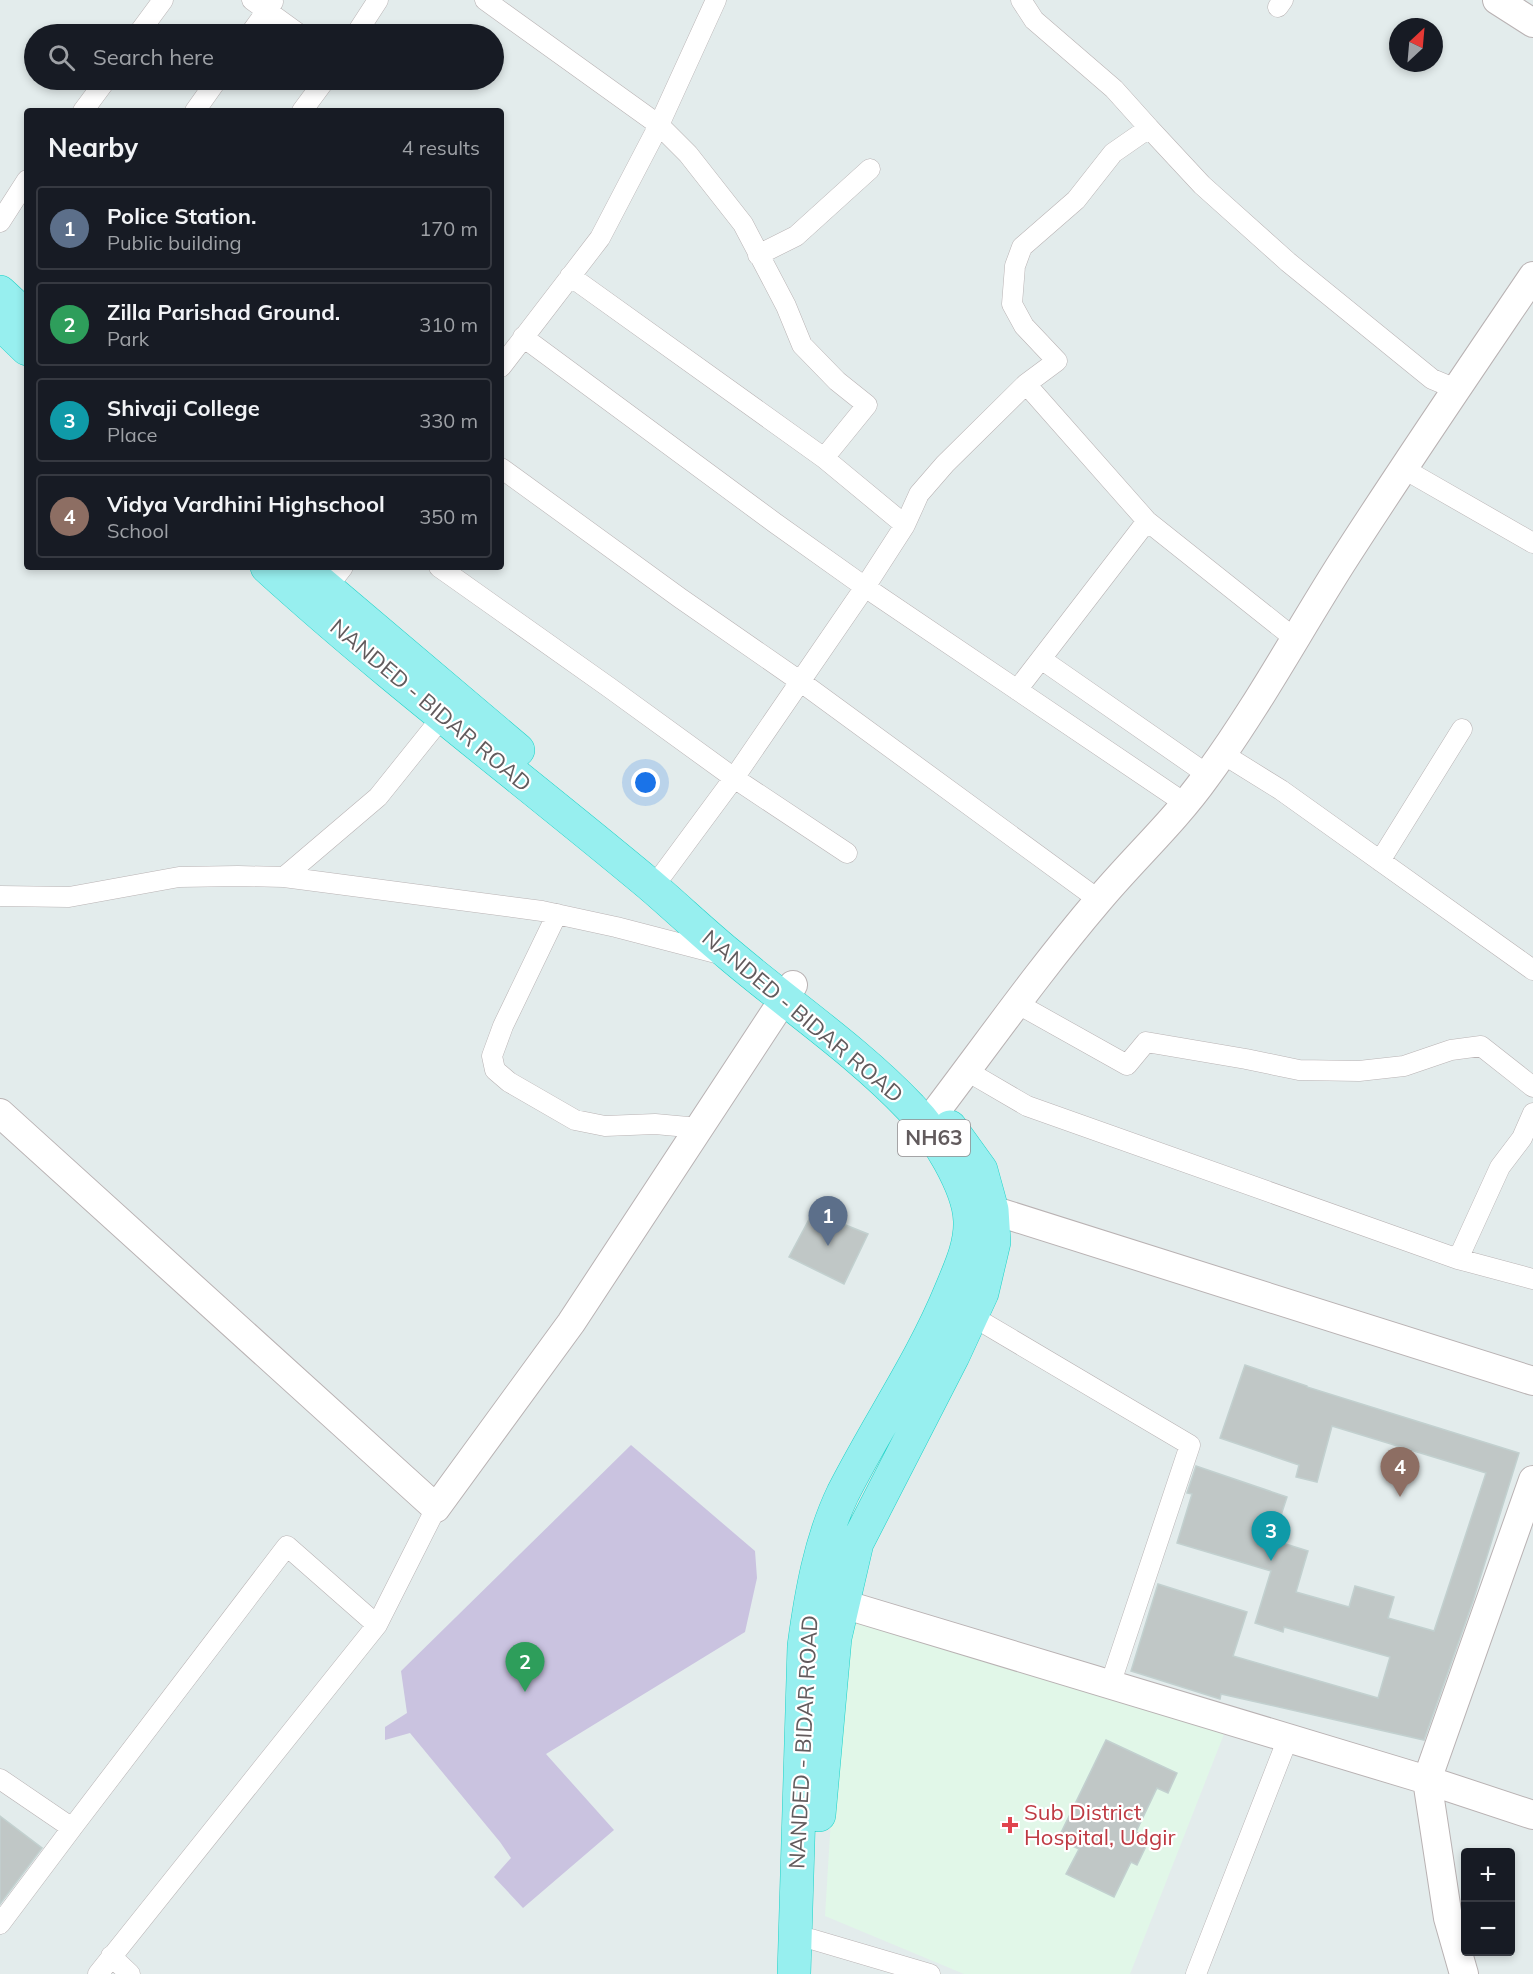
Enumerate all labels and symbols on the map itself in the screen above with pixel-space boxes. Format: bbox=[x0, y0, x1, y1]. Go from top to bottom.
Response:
north arrow bbox=[1389, 18, 1443, 72]
street label: NANDED - BIDAR ROAD bbox=[325, 613, 537, 797]
your location bbox=[631, 768, 660, 797]
street label: NANDED - BIDAR ROAD bbox=[697, 924, 909, 1108]
road number: NH63 bbox=[898, 1120, 970, 1156]
pin: 1 bbox=[808, 1196, 848, 1246]
pin: 4 bbox=[1380, 1448, 1420, 1497]
pin: 3 bbox=[1252, 1512, 1290, 1561]
street label: NANDED - BIDAR ROAD bbox=[782, 1614, 824, 1870]
pin: 2 bbox=[506, 1642, 544, 1692]
place label: Sub District Hospital, Udgir bbox=[1024, 1798, 1175, 1851]
marker: Sub District Hospital, Udgir bbox=[1001, 1816, 1019, 1834]

